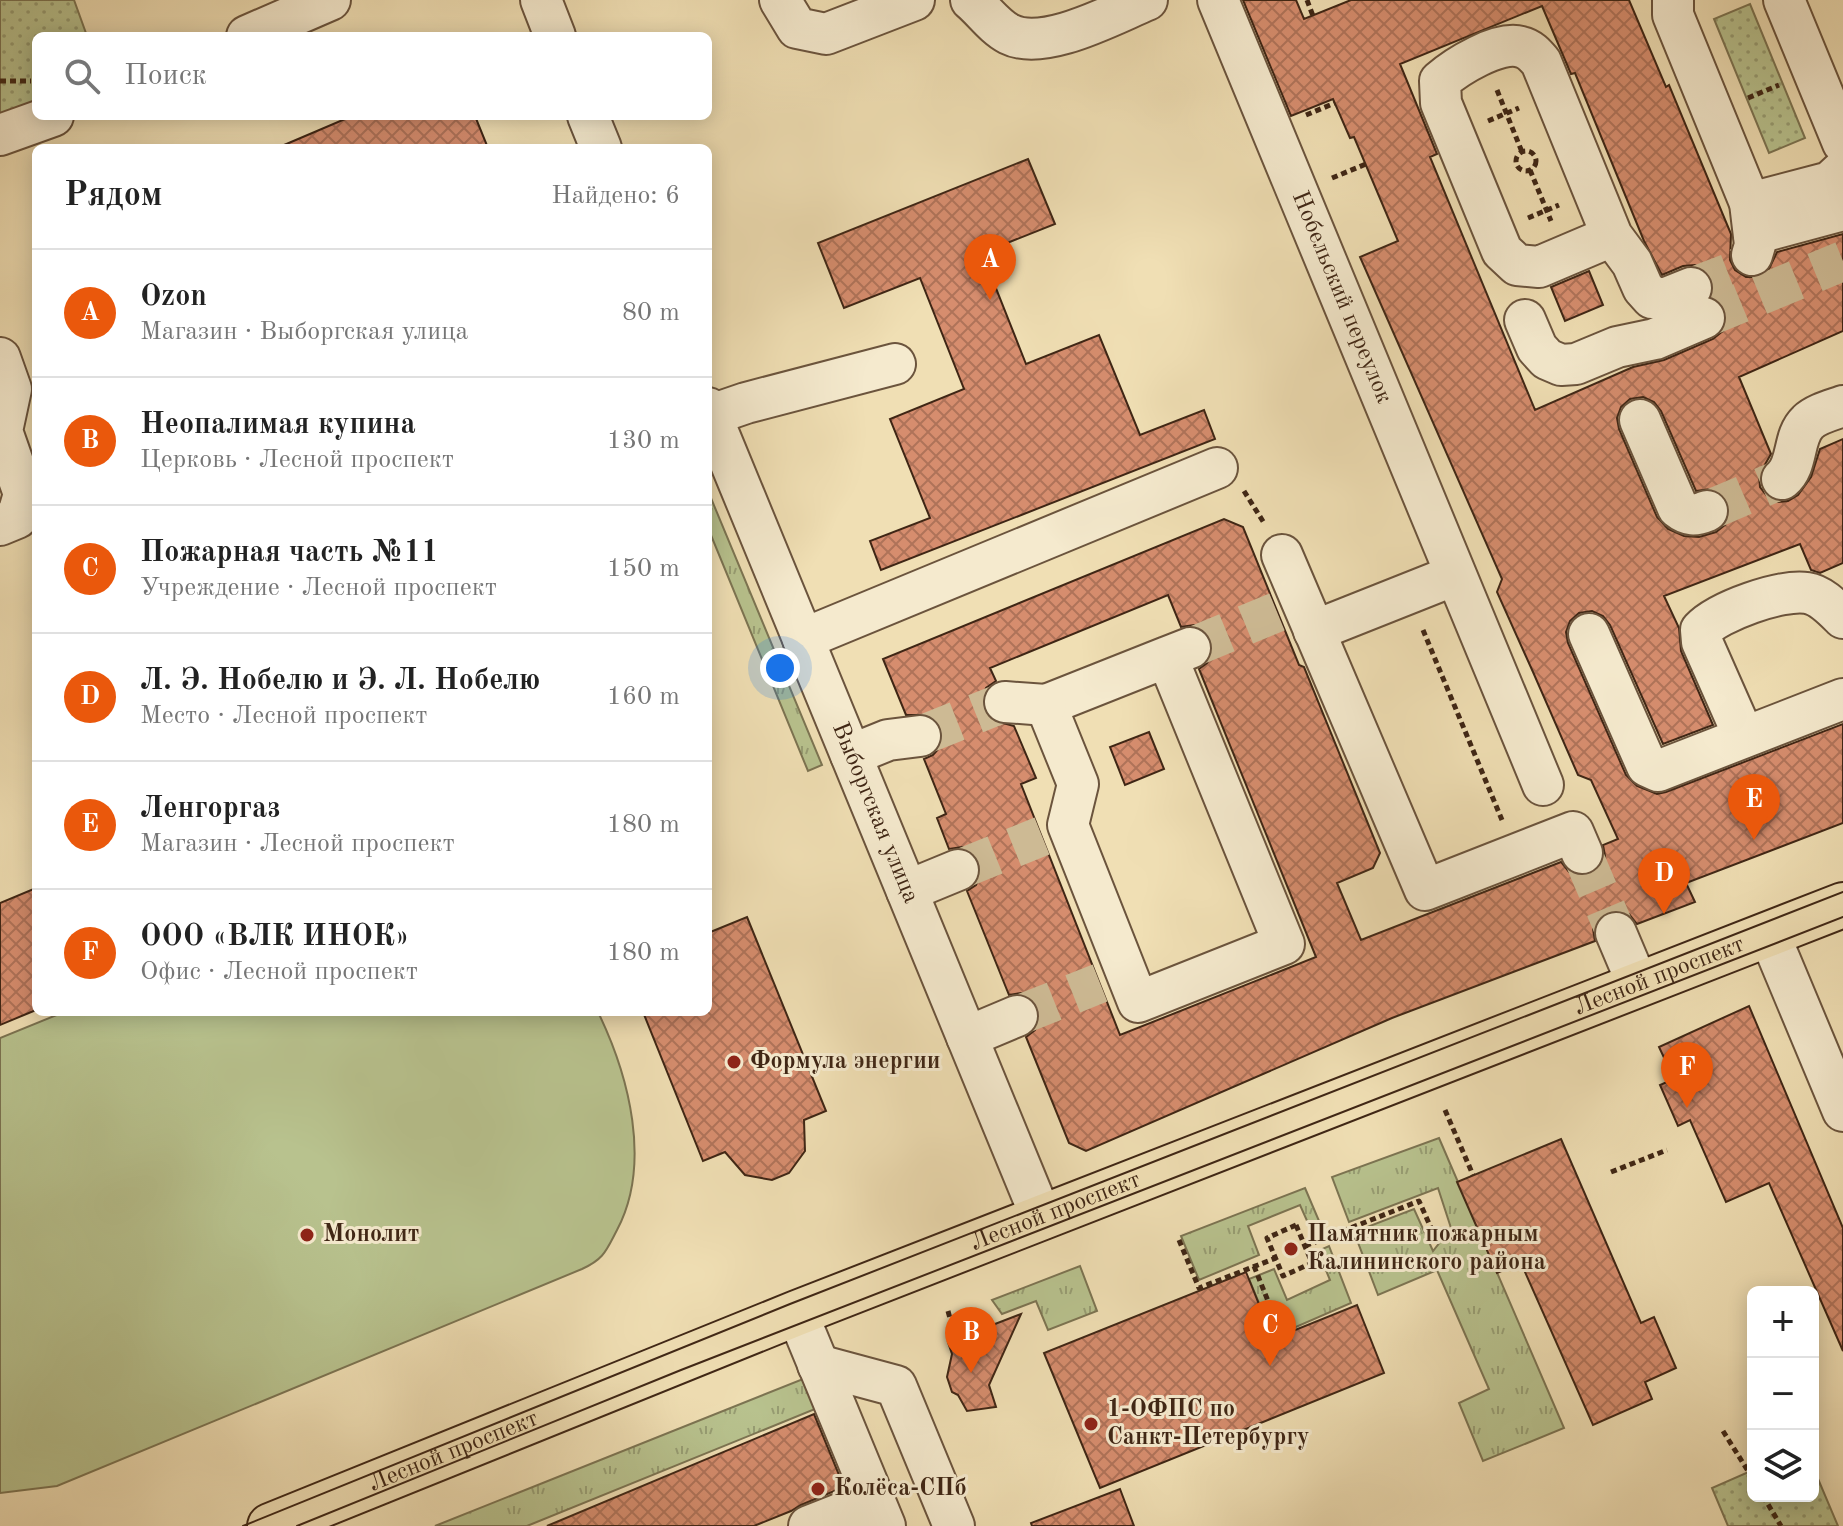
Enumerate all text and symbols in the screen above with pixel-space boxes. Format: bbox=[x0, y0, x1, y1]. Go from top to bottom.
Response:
search box bbox=[32, 32, 712, 120]
icon: search bbox=[60, 54, 104, 98]
text: Поиск bbox=[124, 61, 207, 91]
text: Рядом bbox=[64, 179, 163, 213]
text: Найдено: 6 bbox=[551, 183, 680, 209]
street label: Нобельский переулок bbox=[1287, 188, 1396, 407]
pin: A bbox=[964, 234, 1016, 300]
text: Ozon bbox=[140, 282, 207, 312]
text: A bbox=[80, 300, 100, 326]
text: 80 m bbox=[622, 300, 680, 326]
text: Магазин · Выборгская улица bbox=[140, 319, 468, 345]
text: Неопалимая купина bbox=[140, 410, 416, 440]
text: B bbox=[81, 428, 99, 454]
text: 130 m bbox=[607, 428, 680, 454]
text: Церковь · Лесной проспект bbox=[140, 447, 454, 473]
text: Пожарная часть №11 bbox=[140, 538, 439, 568]
text: C bbox=[81, 556, 99, 582]
text: 150 m bbox=[607, 556, 680, 582]
text: Учреждение · Лесной проспект bbox=[140, 575, 497, 601]
your location bbox=[760, 648, 800, 688]
text: Л. Э. Нобелю и Э. Л. Нобелю bbox=[140, 666, 540, 696]
text: D bbox=[80, 684, 100, 710]
text: 160 m bbox=[607, 684, 680, 710]
text: Место · Лесной проспект bbox=[140, 703, 428, 729]
street label: Выборгская улица bbox=[827, 719, 923, 907]
pin: E bbox=[1728, 774, 1780, 840]
text: Ленгоргаз bbox=[140, 794, 280, 824]
text: E bbox=[81, 812, 99, 838]
text: 180 m bbox=[607, 812, 680, 838]
text: Магазин · Лесной проспект bbox=[140, 831, 455, 857]
pin: D bbox=[1638, 848, 1690, 914]
text: ООО «ВЛК ИНОК» bbox=[140, 922, 409, 952]
street label: Лесной проспект bbox=[1571, 933, 1748, 1021]
text: F bbox=[81, 940, 99, 966]
text: 180 m bbox=[607, 940, 680, 966]
text: Офис · Лесной проспект bbox=[140, 959, 418, 985]
pin: F bbox=[1661, 1042, 1713, 1108]
place label: Формула энергии bbox=[750, 1050, 941, 1074]
marker: Формула энергии bbox=[725, 1053, 743, 1071]
street label: Лесной проспект bbox=[967, 1168, 1144, 1256]
place label: Монолит bbox=[323, 1223, 419, 1247]
place label: Памятник пожарным Калининского района bbox=[1307, 1223, 1546, 1275]
marker: Монолит bbox=[298, 1226, 316, 1244]
marker: Памятник пожарным Калининского района bbox=[1282, 1240, 1300, 1258]
map controls bbox=[1747, 1286, 1819, 1502]
button: + bbox=[1747, 1286, 1819, 1358]
pin: C bbox=[1244, 1300, 1296, 1366]
pin: B bbox=[945, 1307, 997, 1373]
button: − bbox=[1747, 1358, 1819, 1430]
place label: 1-ОФПС по Санкт-Петербургу bbox=[1107, 1398, 1310, 1450]
street label: Лесной проспект bbox=[365, 1407, 542, 1497]
marker: 1-ОФПС по Санкт-Петербургу bbox=[1082, 1415, 1100, 1433]
button: layers bbox=[1747, 1430, 1819, 1502]
place label: Колёса-СПб bbox=[834, 1477, 967, 1501]
marker: Колёса-СПб bbox=[809, 1480, 827, 1498]

